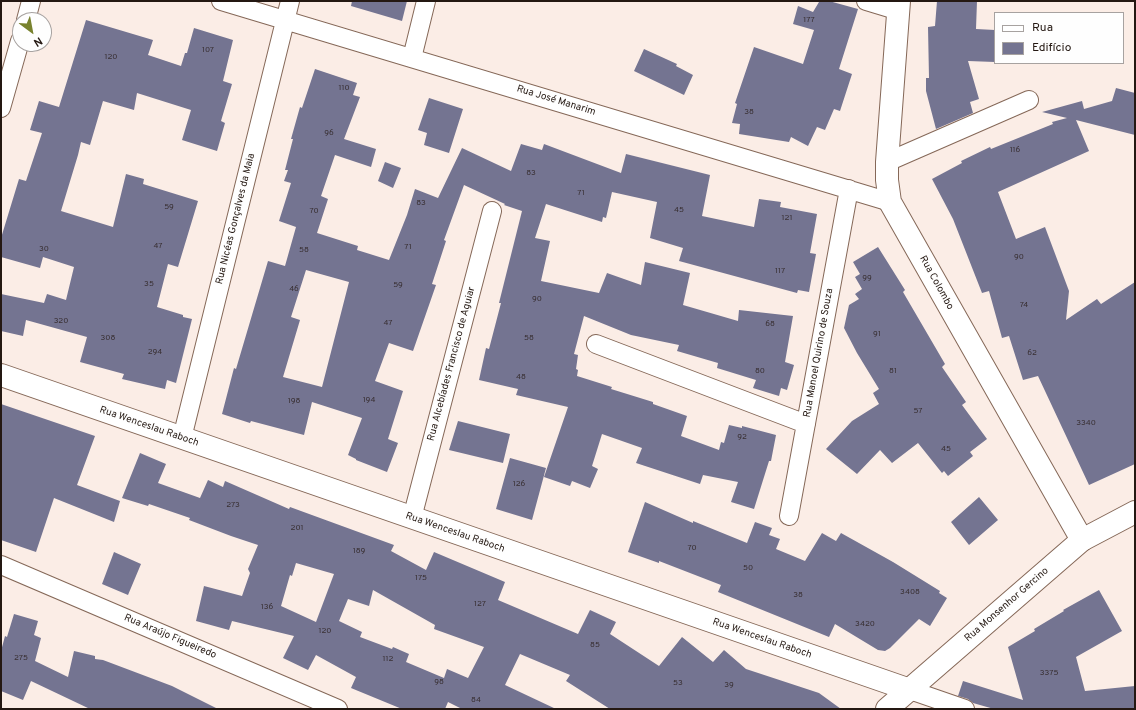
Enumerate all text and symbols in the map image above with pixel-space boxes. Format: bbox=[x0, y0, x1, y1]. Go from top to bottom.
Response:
north arrow bbox=[12, 12, 52, 52]
legend bbox=[994, 12, 1124, 64]
house number: 177 bbox=[803, 15, 815, 25]
text: Rua bbox=[1032, 20, 1053, 36]
text: N bbox=[31, 33, 45, 49]
text: Edifício bbox=[1032, 40, 1071, 56]
house number: 107 bbox=[202, 45, 214, 55]
house number: 120 bbox=[104, 52, 118, 62]
house number: 110 bbox=[338, 83, 350, 93]
street label: Rua José Manarim bbox=[515, 83, 597, 119]
house number: 38 bbox=[744, 107, 754, 117]
house number: 96 bbox=[324, 128, 334, 138]
house number: 116 bbox=[1010, 145, 1020, 155]
street label: Rua Nicéas Gonçalves da Maia bbox=[214, 152, 258, 286]
house number: 83 bbox=[526, 168, 536, 178]
house number: 71 bbox=[577, 188, 585, 198]
house number: 83 bbox=[416, 198, 426, 208]
house number: 59 bbox=[164, 202, 174, 212]
house number: 45 bbox=[674, 205, 684, 215]
house number: 70 bbox=[309, 206, 319, 216]
house number: 121 bbox=[782, 213, 792, 223]
house number: 47 bbox=[153, 241, 163, 251]
house number: 71 bbox=[404, 242, 412, 252]
house number: 30 bbox=[39, 244, 49, 254]
house number: 58 bbox=[299, 245, 309, 255]
house number: 90 bbox=[1014, 252, 1024, 262]
street label: Rua Colombo bbox=[916, 254, 956, 312]
house number: 117 bbox=[775, 266, 785, 276]
house number: 99 bbox=[862, 273, 872, 283]
house number: 35 bbox=[144, 279, 154, 289]
house number: 59 bbox=[393, 280, 403, 290]
house number: 46 bbox=[289, 284, 299, 294]
street label: Rua Alcebíades Francisco de Aguiar bbox=[426, 286, 478, 442]
street label: Rua Manoel Quirino de Souza bbox=[802, 287, 836, 419]
house number: 90 bbox=[532, 294, 542, 304]
house number: 74 bbox=[1020, 300, 1028, 310]
house number: 320 bbox=[54, 316, 68, 326]
house number: 47 bbox=[383, 318, 393, 328]
house number: 68 bbox=[765, 319, 775, 329]
house number: 91 bbox=[873, 329, 881, 339]
house number: 308 bbox=[101, 333, 115, 343]
house number: 58 bbox=[524, 333, 534, 343]
house number: 294 bbox=[148, 347, 162, 357]
house number: 62 bbox=[1027, 348, 1037, 358]
house number: 80 bbox=[755, 366, 765, 376]
house number: 81 bbox=[889, 366, 897, 376]
house number: 48 bbox=[516, 372, 526, 382]
house number: 194 bbox=[363, 395, 375, 405]
house number: 198 bbox=[288, 396, 300, 406]
street label: Rua Wenceslau Raboch bbox=[98, 404, 200, 450]
house number: 57 bbox=[913, 406, 923, 416]
house number: 3340 bbox=[1076, 418, 1096, 428]
house number: 92 bbox=[737, 432, 747, 442]
house number: 45 bbox=[941, 444, 951, 454]
house number: 126 bbox=[513, 479, 525, 489]
house number: 273 bbox=[226, 500, 240, 510]
street label: Rua Wenceslau Raboch bbox=[404, 510, 506, 556]
house number: 201 bbox=[290, 523, 304, 533]
house number: 70 bbox=[687, 543, 697, 553]
house number: 189 bbox=[353, 546, 365, 556]
house number: 50 bbox=[743, 563, 753, 573]
street label: Rua Monsenhor Gercino bbox=[963, 565, 1051, 645]
house number: 175 bbox=[415, 573, 427, 583]
house number: 3408 bbox=[900, 587, 920, 597]
house number: 38 bbox=[793, 590, 803, 600]
house number: 127 bbox=[474, 599, 486, 609]
house number: 136 bbox=[261, 602, 273, 612]
street label: Rua Araújo Figueiredo bbox=[122, 612, 218, 662]
street label: Rua Wenceslau Raboch bbox=[711, 616, 813, 662]
house number: 3420 bbox=[855, 619, 875, 629]
house number: 120 bbox=[318, 626, 332, 636]
house number: 85 bbox=[590, 640, 600, 650]
house number: 275 bbox=[14, 653, 28, 663]
house number: 112 bbox=[383, 654, 393, 664]
house number: 3375 bbox=[1040, 668, 1058, 678]
house number: 98 bbox=[434, 677, 444, 687]
house number: 53 bbox=[673, 678, 683, 688]
house number: 39 bbox=[724, 680, 734, 690]
house number: 84 bbox=[471, 695, 481, 705]

